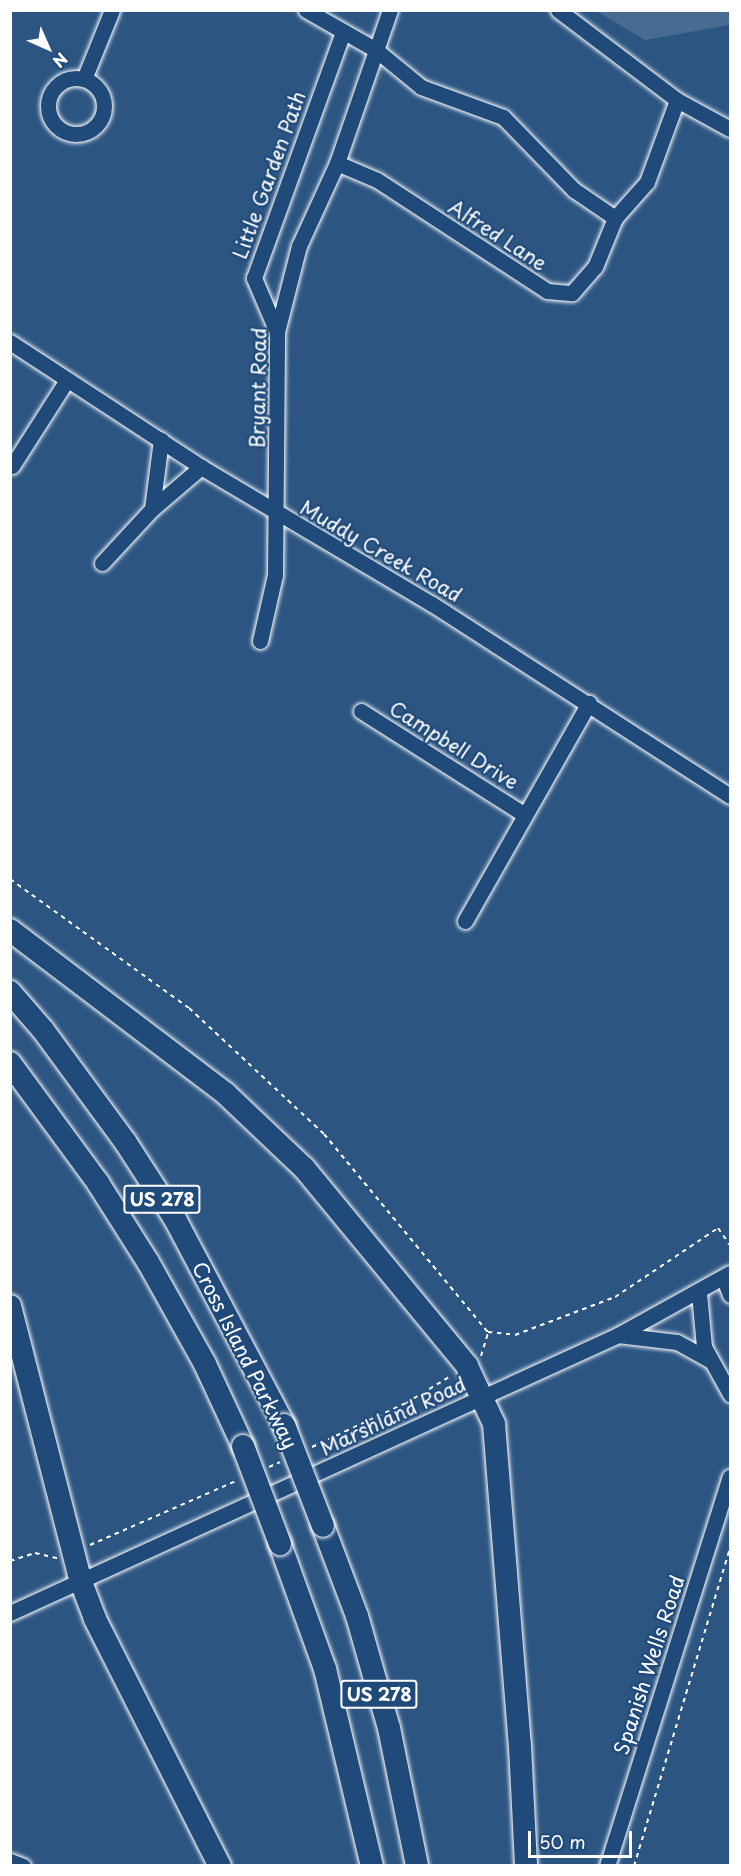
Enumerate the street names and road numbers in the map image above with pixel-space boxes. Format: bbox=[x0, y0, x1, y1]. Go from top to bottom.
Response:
street label: Little Garden Path bbox=[228, 88, 310, 262]
street label: Alfred Lane bbox=[444, 194, 552, 276]
street label: Bryant Road bbox=[245, 327, 271, 449]
street label: Muddy Creek Road bbox=[295, 494, 467, 608]
street label: Campbell Drive bbox=[385, 696, 523, 794]
road number: US 278 bbox=[123, 1184, 201, 1214]
street label: Cross Island Parkway bbox=[187, 1257, 303, 1453]
street label: Marshland Road bbox=[316, 1371, 470, 1461]
street label: Spanish Wells Road bbox=[609, 1572, 689, 1758]
road number: US 278 bbox=[340, 1679, 418, 1709]

